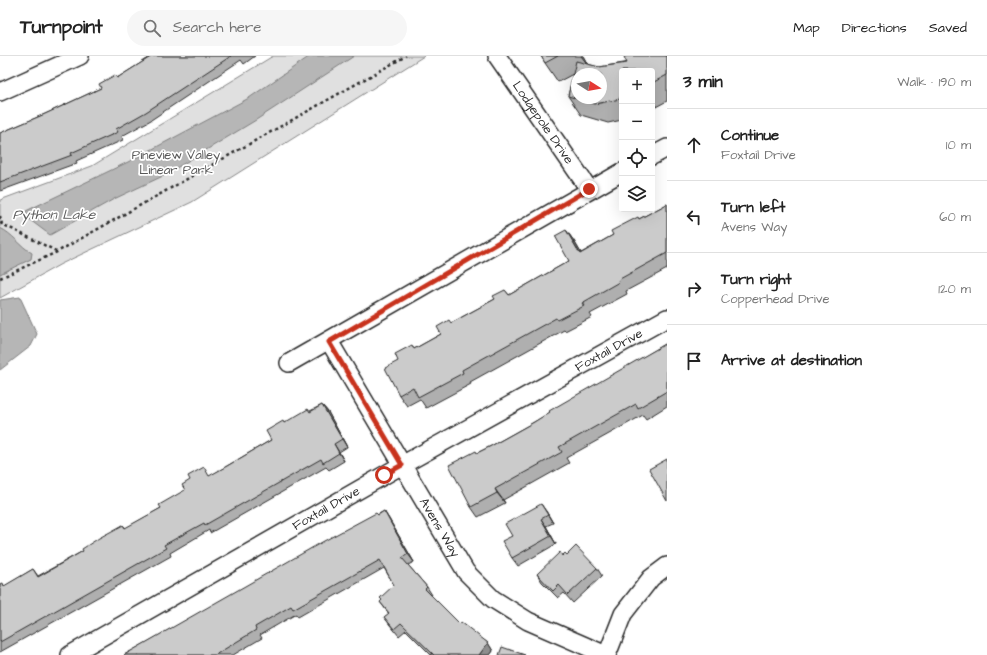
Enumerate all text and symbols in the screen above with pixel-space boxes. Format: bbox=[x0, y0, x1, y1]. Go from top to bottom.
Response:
search box bbox=[127, 10, 407, 46]
text: Turnpoint bbox=[20, 14, 103, 41]
icon: search bbox=[141, 17, 163, 39]
text: Search here bbox=[173, 17, 261, 38]
text: Map bbox=[793, 18, 820, 38]
text: Directions bbox=[842, 18, 907, 38]
text: Saved bbox=[929, 18, 967, 38]
north arrow bbox=[571, 68, 607, 104]
map controls bbox=[619, 68, 655, 212]
button: + bbox=[619, 68, 655, 104]
text: 3 min bbox=[683, 70, 723, 94]
text: Walk · 190 m bbox=[897, 73, 971, 91]
street label: Lodgepole Drive bbox=[508, 78, 578, 168]
button: − bbox=[619, 104, 655, 140]
text: Continue bbox=[721, 125, 779, 146]
icon: ahead bbox=[683, 134, 705, 156]
text: 10 m bbox=[946, 136, 971, 154]
button: locate bbox=[619, 140, 655, 176]
park label: Pineview Valley Linear Park bbox=[132, 146, 220, 179]
text: Foxtail Drive bbox=[721, 146, 796, 164]
button: layers bbox=[619, 176, 655, 212]
route end bbox=[580, 180, 598, 198]
text: Turn left bbox=[721, 197, 785, 218]
water label: Python Lake bbox=[13, 205, 97, 225]
icon: left bbox=[683, 206, 705, 228]
text: 60 m bbox=[939, 208, 971, 226]
text: Avens Way bbox=[721, 218, 787, 236]
text: Turn right bbox=[721, 269, 792, 290]
icon: right bbox=[683, 278, 705, 300]
text: 120 m bbox=[938, 280, 971, 298]
text: Copperhead Drive bbox=[721, 290, 830, 308]
street label: Foxtail Drive bbox=[572, 324, 646, 376]
icon: arrive bbox=[683, 350, 705, 372]
text: Arrive at destination bbox=[721, 350, 862, 371]
route start bbox=[375, 466, 393, 484]
street label: Foxtail Drive bbox=[289, 482, 363, 535]
street label: Avens Way bbox=[415, 495, 464, 561]

